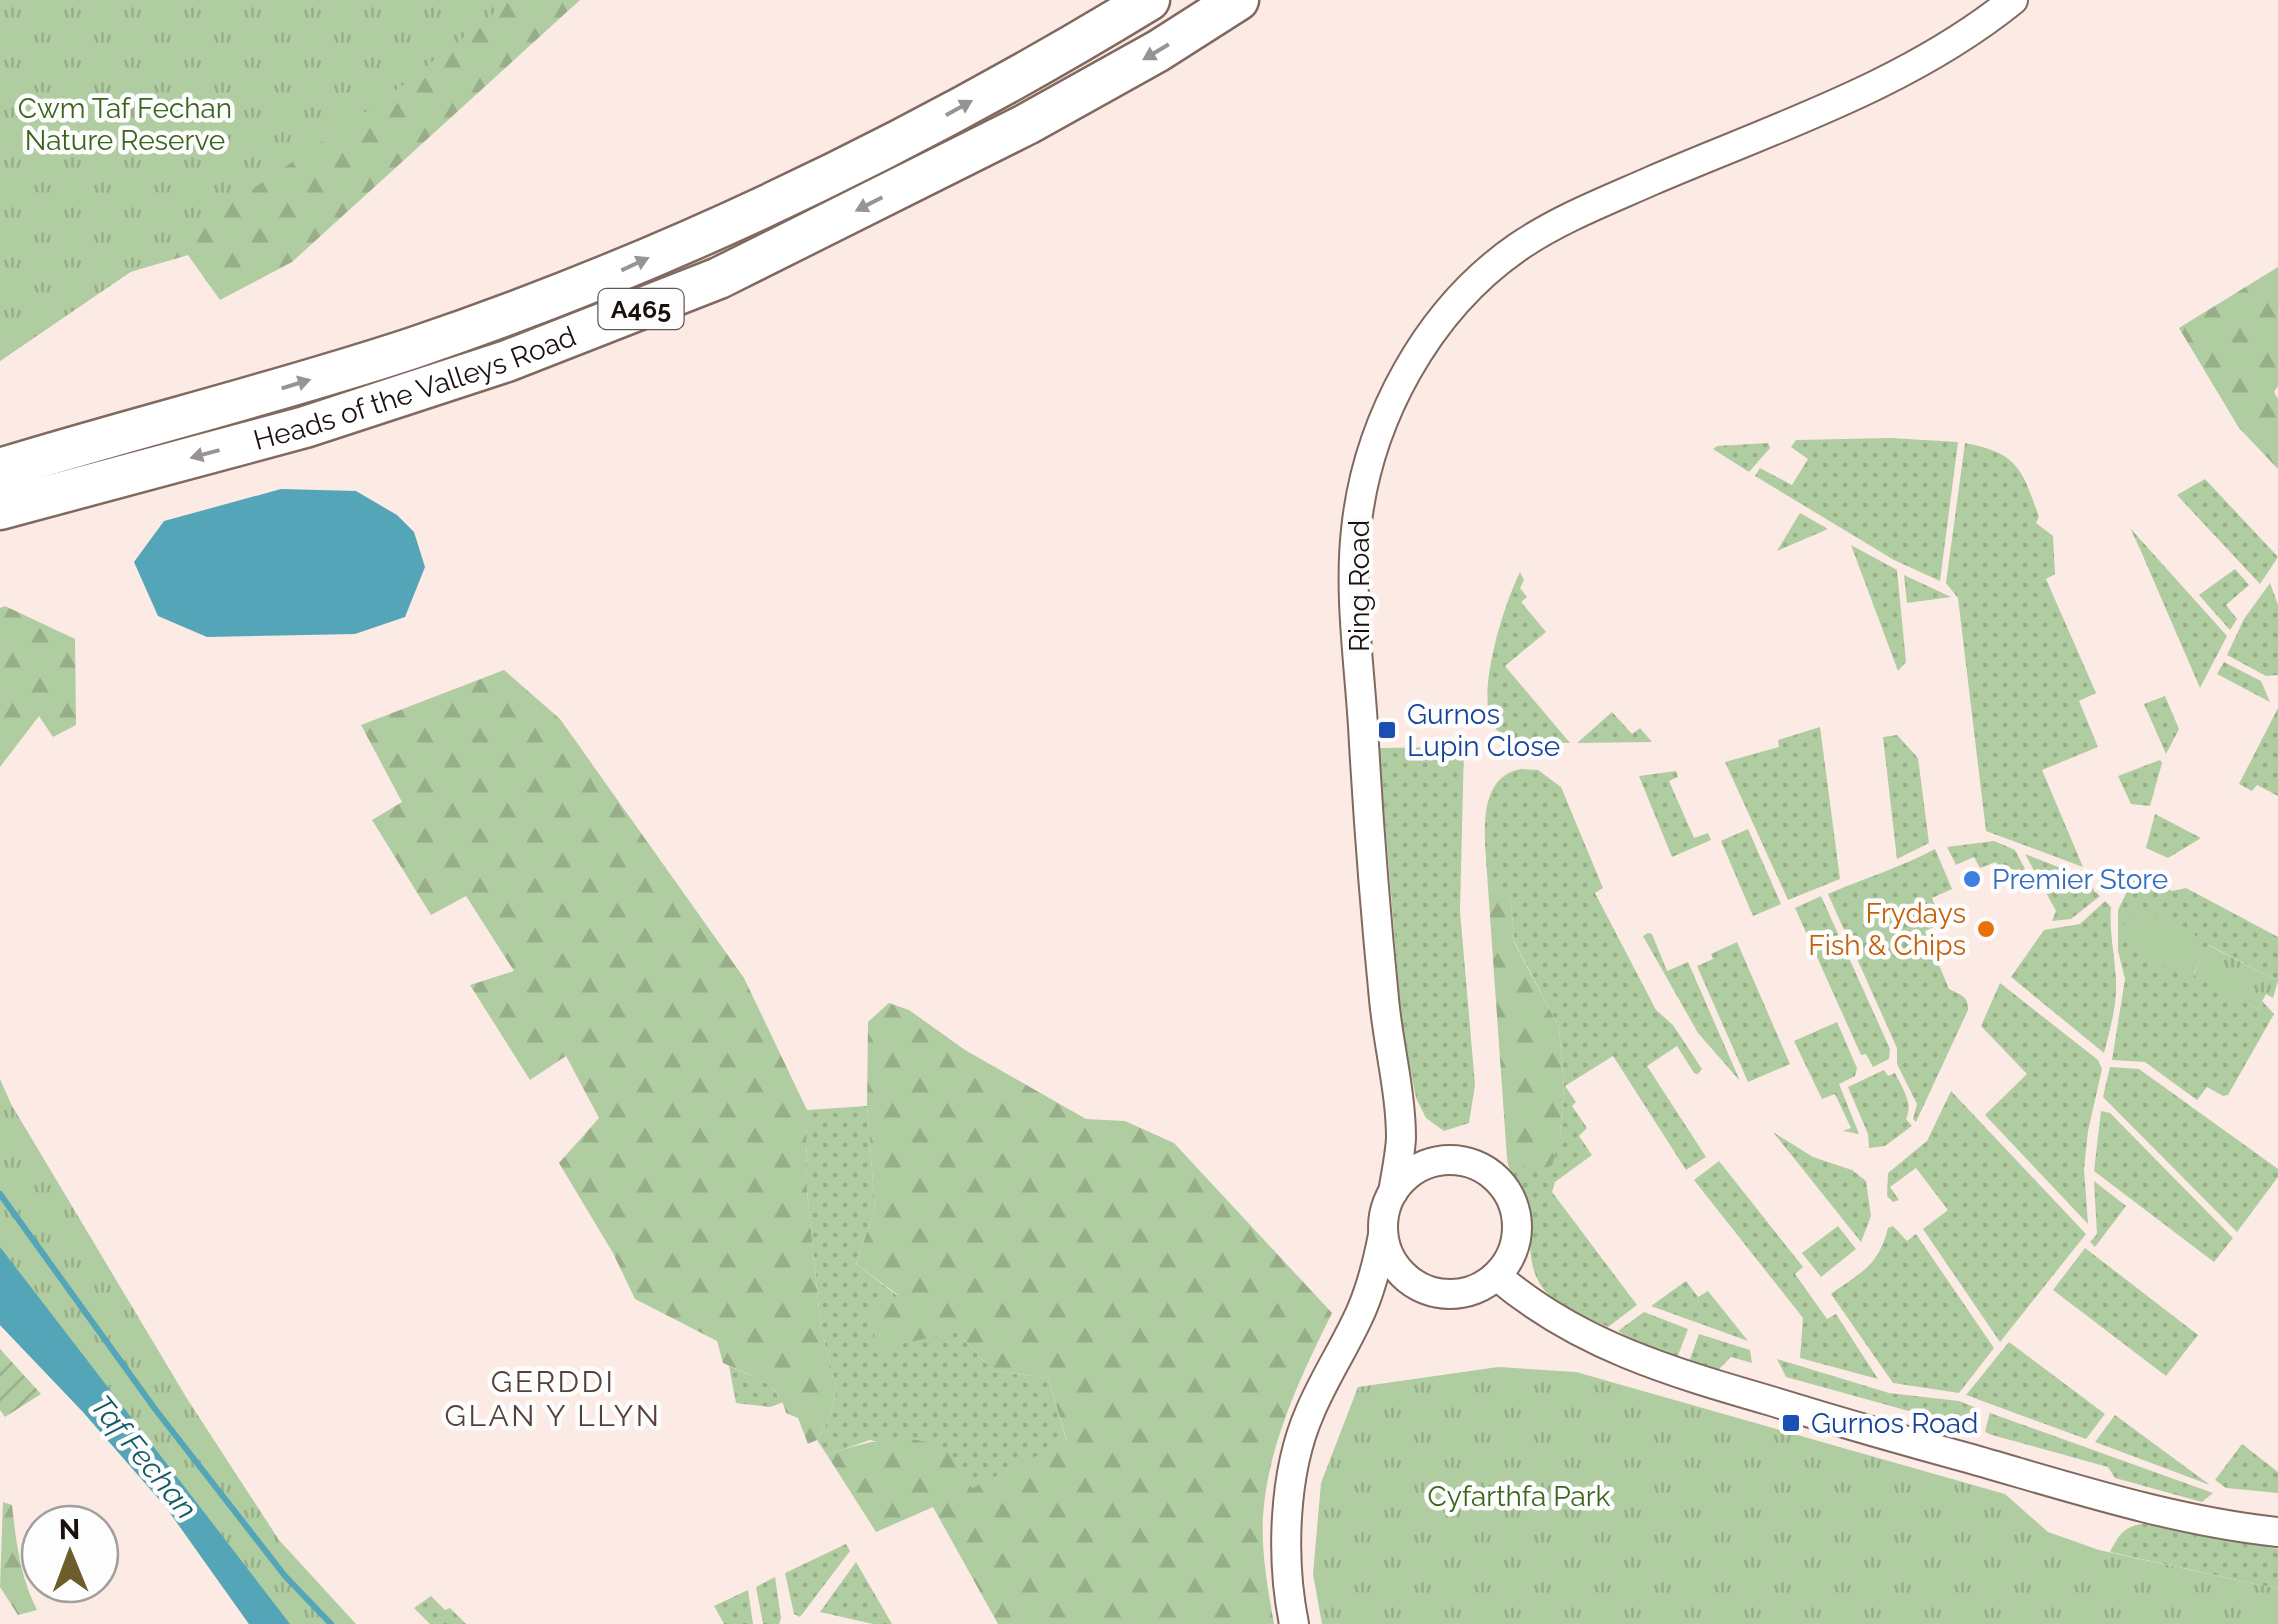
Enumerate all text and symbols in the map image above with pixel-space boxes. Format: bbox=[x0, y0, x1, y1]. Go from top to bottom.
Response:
one-way arrow bbox=[1142, 43, 1170, 60]
park label: Cwm Taf Fechan Nature Reserve bbox=[18, 92, 232, 157]
one-way arrow bbox=[945, 99, 973, 117]
one-way arrow bbox=[854, 195, 883, 212]
one-way arrow bbox=[621, 256, 650, 273]
road number: A465 bbox=[598, 289, 684, 329]
street label: Heads of the Valleys Road bbox=[250, 319, 580, 457]
one-way arrow bbox=[281, 376, 311, 391]
one-way arrow bbox=[190, 446, 221, 462]
street label: Ring Road bbox=[1343, 520, 1376, 652]
place label: Gurnos Lupin Close bbox=[1407, 698, 1560, 763]
marker: Gurnos Lupin Close bbox=[1376, 719, 1398, 741]
place label: Premier Store bbox=[1992, 863, 2168, 896]
marker: Premier Store bbox=[1961, 868, 1983, 890]
place label: Frydays Fish & Chips bbox=[1808, 897, 1966, 962]
marker: Frydays Fish & Chips bbox=[1975, 918, 1997, 940]
district label: GERDDI GLAN Y LLYN bbox=[445, 1364, 661, 1433]
water label: Taf Fechan bbox=[84, 1388, 204, 1526]
place label: Gurnos Road bbox=[1811, 1407, 1978, 1440]
marker: Gurnos Road bbox=[1780, 1412, 1802, 1434]
park label: Cyfarthfa Park bbox=[1428, 1480, 1611, 1513]
north arrow bbox=[20, 1504, 120, 1604]
text: N bbox=[59, 1513, 81, 1546]

